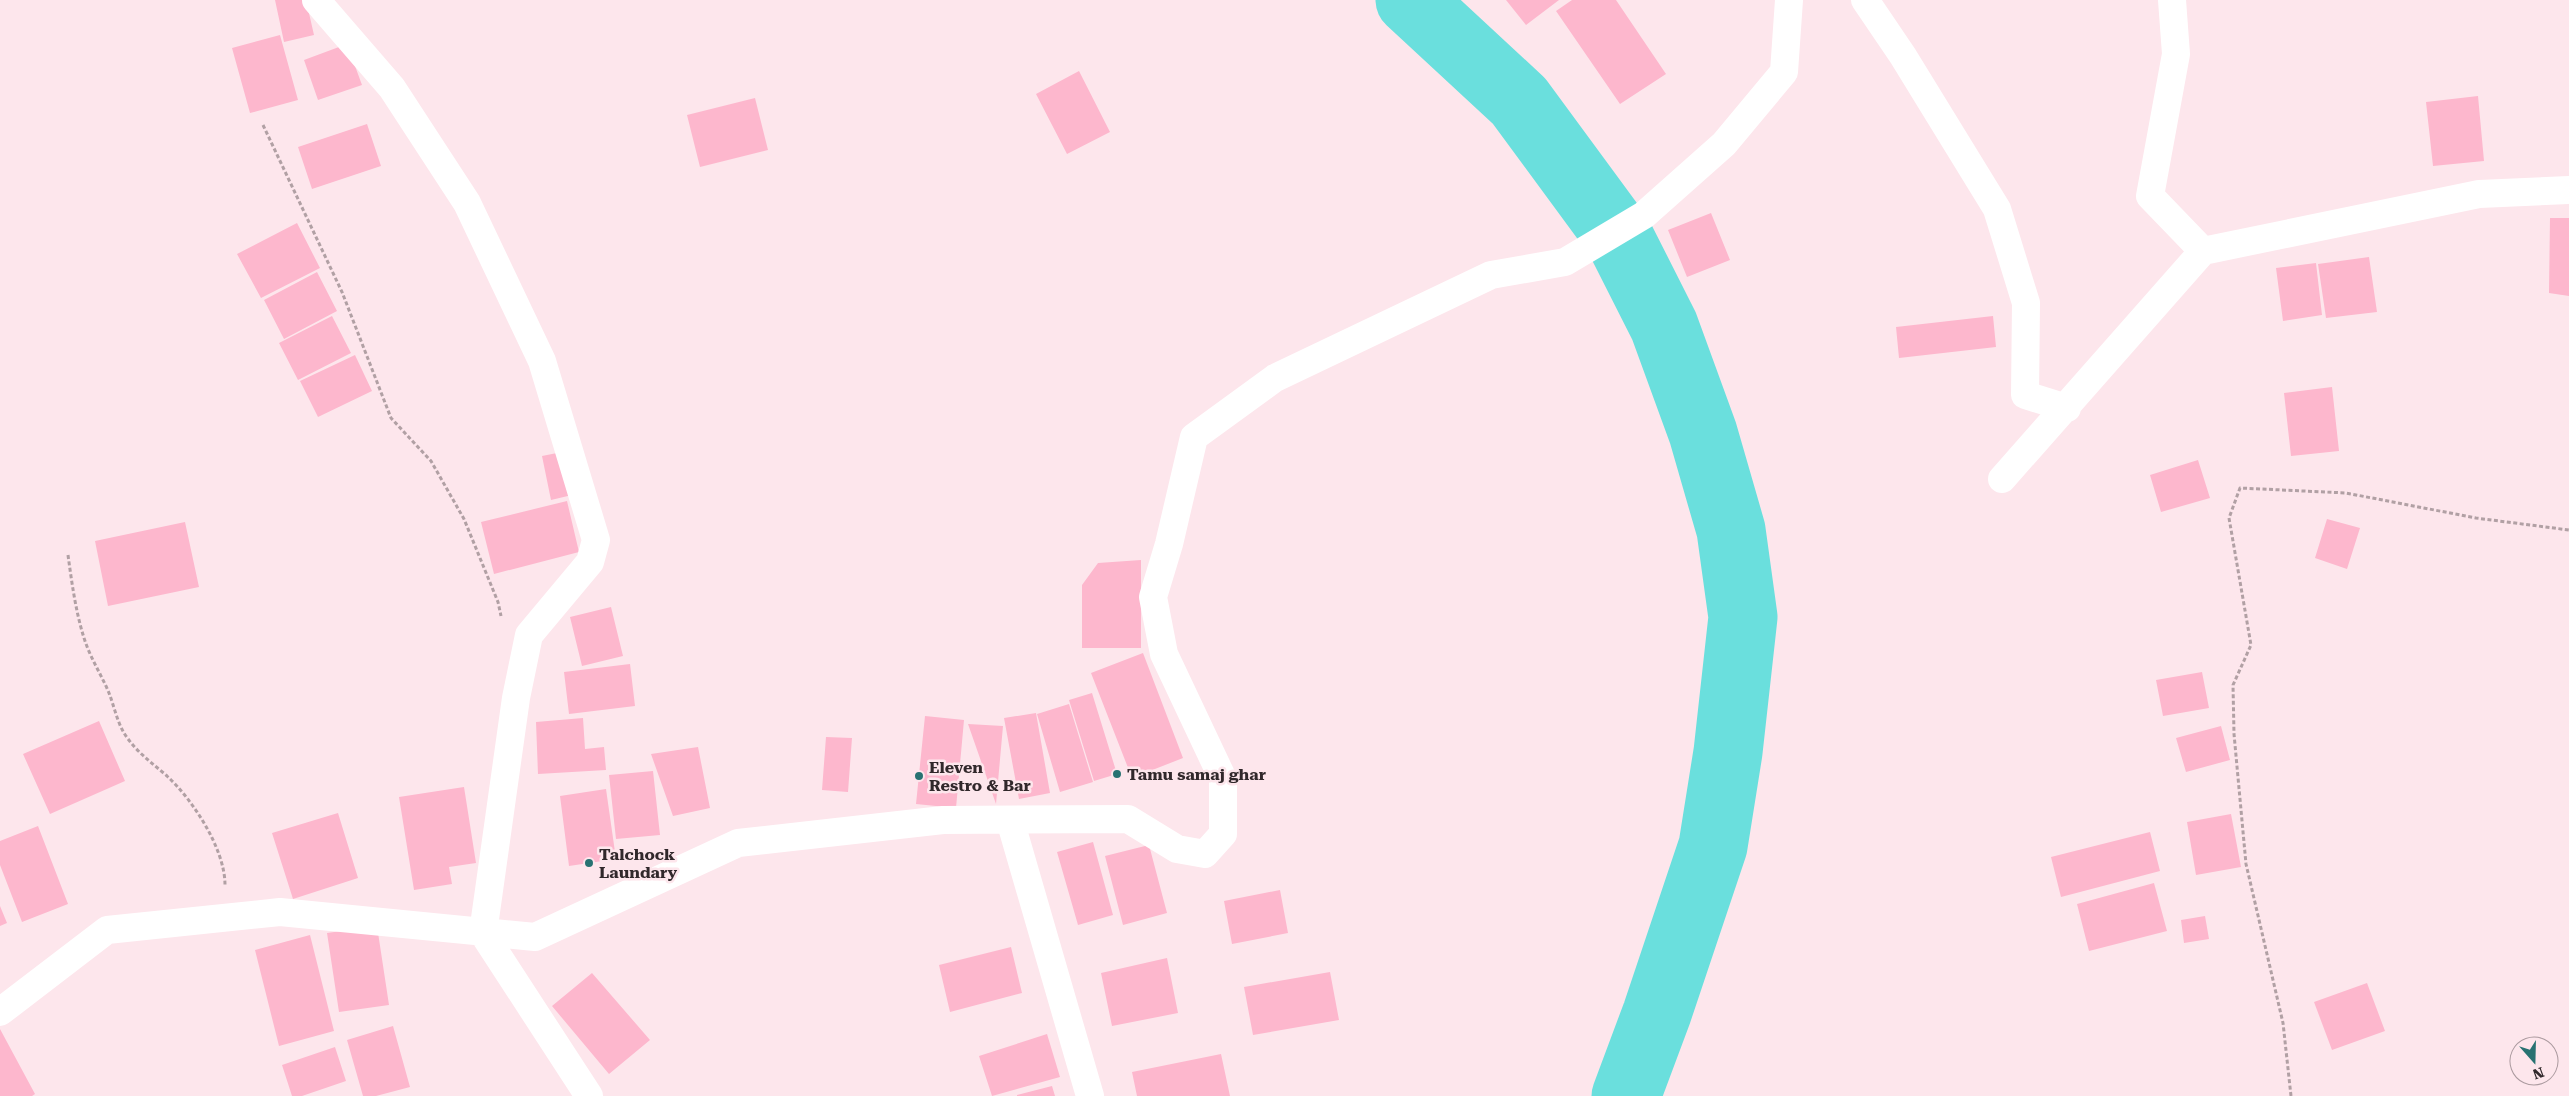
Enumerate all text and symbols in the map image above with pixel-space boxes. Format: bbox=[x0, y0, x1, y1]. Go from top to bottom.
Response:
place label: Eleven Restro & Bar bbox=[929, 758, 1031, 795]
place label: Tamu samaj ghar bbox=[1127, 765, 1266, 784]
marker: Tamu samaj ghar bbox=[1111, 768, 1123, 780]
marker: Eleven Restro & Bar bbox=[913, 770, 925, 782]
place label: Talchock Laundary bbox=[599, 845, 677, 882]
marker: Talchock Laundary bbox=[583, 857, 595, 869]
north arrow bbox=[2509, 1036, 2559, 1086]
text: N bbox=[2530, 1064, 2546, 1083]

